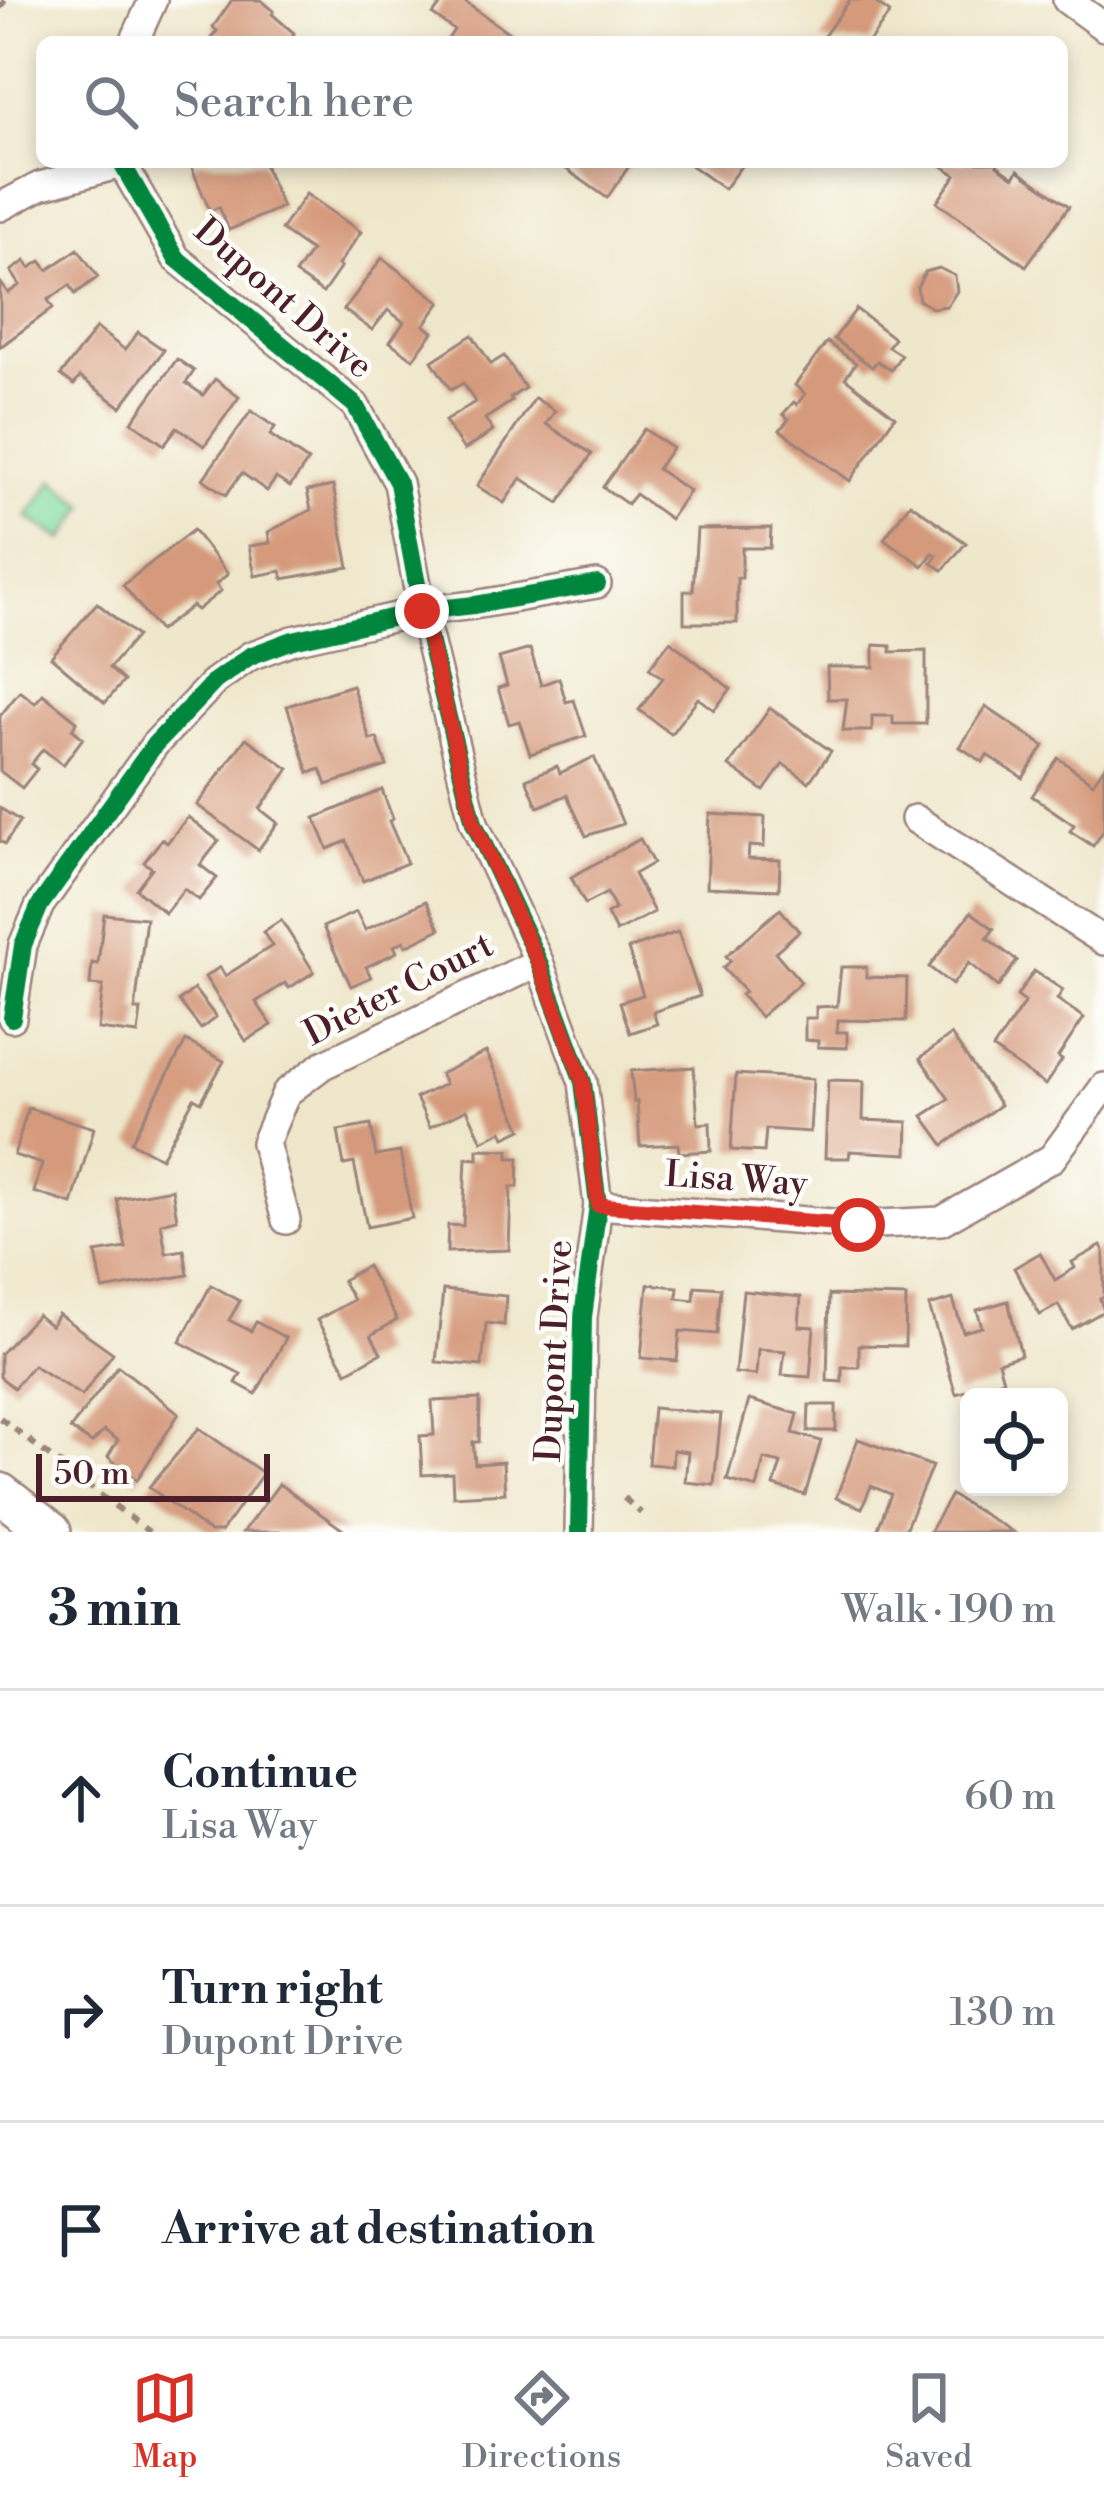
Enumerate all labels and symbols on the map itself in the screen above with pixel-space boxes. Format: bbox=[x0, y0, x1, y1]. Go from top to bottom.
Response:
street label: Dupont Drive bbox=[184, 209, 382, 389]
route end bbox=[395, 584, 449, 638]
street label: Dieter Court bbox=[297, 923, 501, 1057]
street label: Lisa Way bbox=[663, 1153, 809, 1207]
route start bbox=[831, 1198, 885, 1252]
street label: Dupont Drive bbox=[527, 1239, 583, 1463]
scale bar bbox=[36, 1448, 270, 1501]

